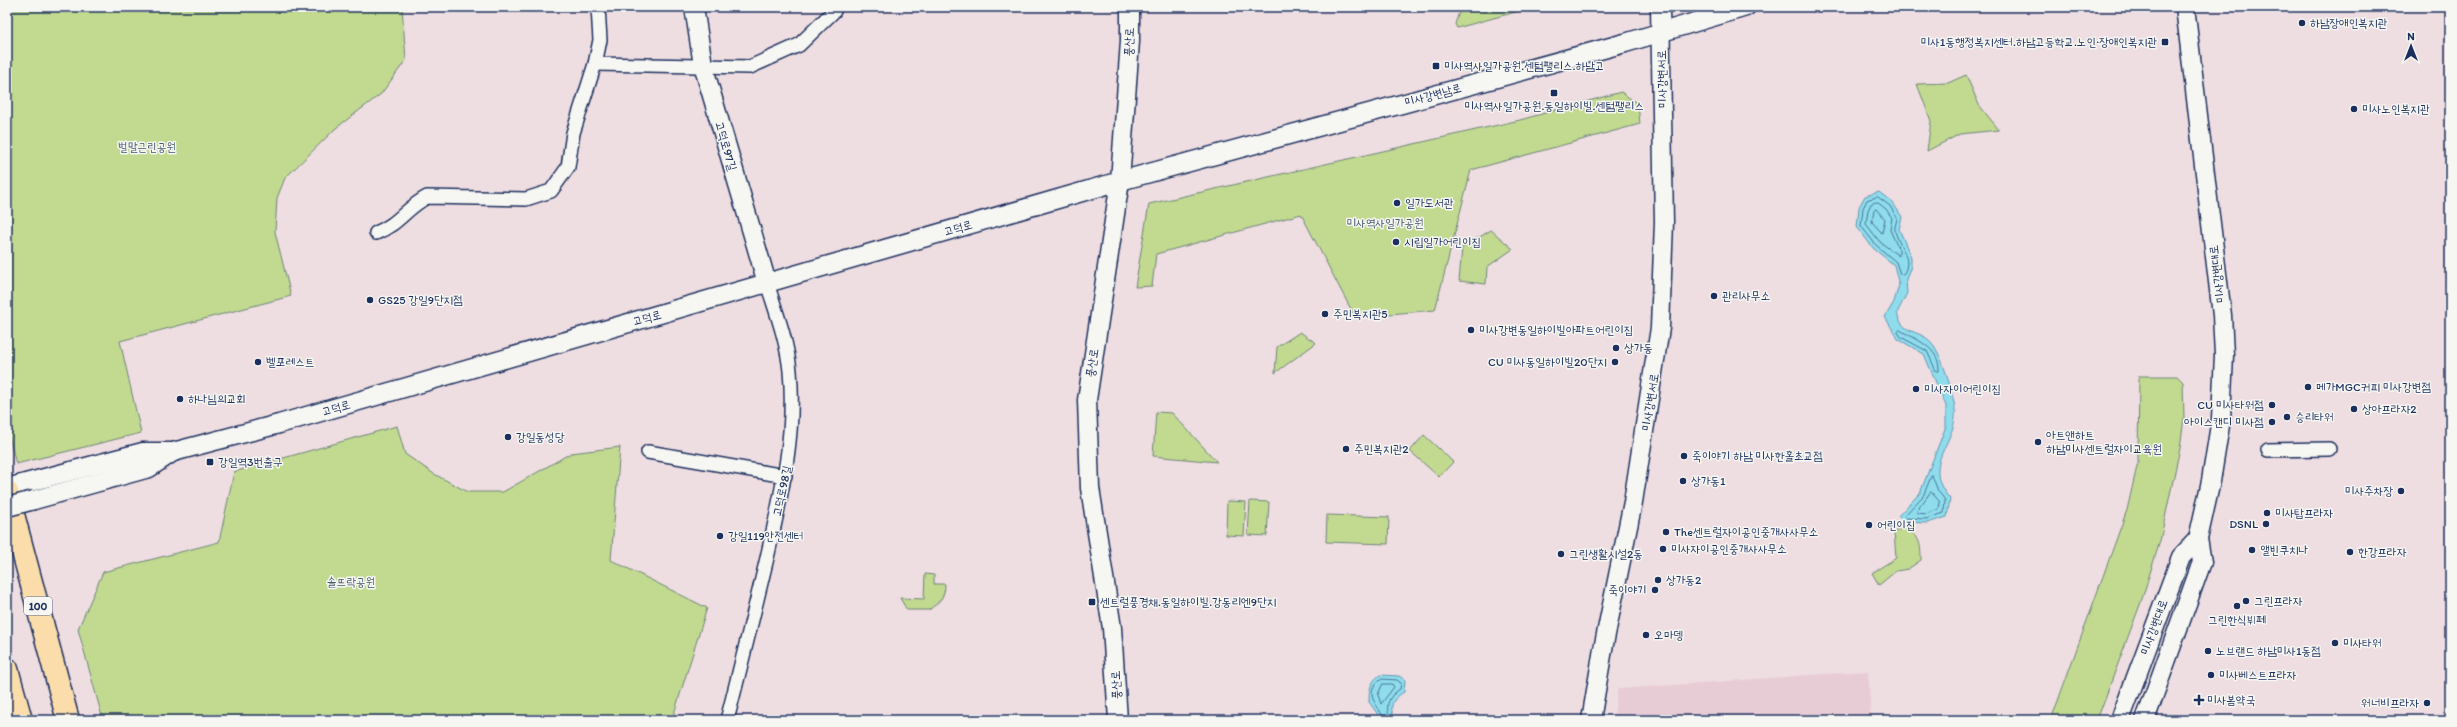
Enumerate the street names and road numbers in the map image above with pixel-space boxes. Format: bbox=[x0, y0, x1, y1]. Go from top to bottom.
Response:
street label: 풍산로 bbox=[1121, 27, 1137, 57]
street label: 미사강변서로 bbox=[1654, 50, 1670, 108]
street label: 미사강변남로 bbox=[1403, 81, 1463, 109]
street label: 고덕로97길 bbox=[712, 120, 740, 173]
street label: 고덕로 bbox=[942, 217, 974, 239]
street label: 미사강변대로 bbox=[2207, 244, 2227, 304]
street label: 고덕로 bbox=[631, 307, 663, 329]
street label: 풍산로 bbox=[1083, 348, 1101, 378]
street label: 미사강변서로 bbox=[1639, 372, 1661, 432]
street label: 고덕로 bbox=[320, 397, 352, 419]
street label: 고덕로98길 bbox=[770, 464, 794, 518]
road number: 100 bbox=[24, 597, 52, 615]
street label: 미사강변대로 bbox=[2138, 597, 2170, 657]
street label: 풍산로 bbox=[1108, 670, 1124, 700]

